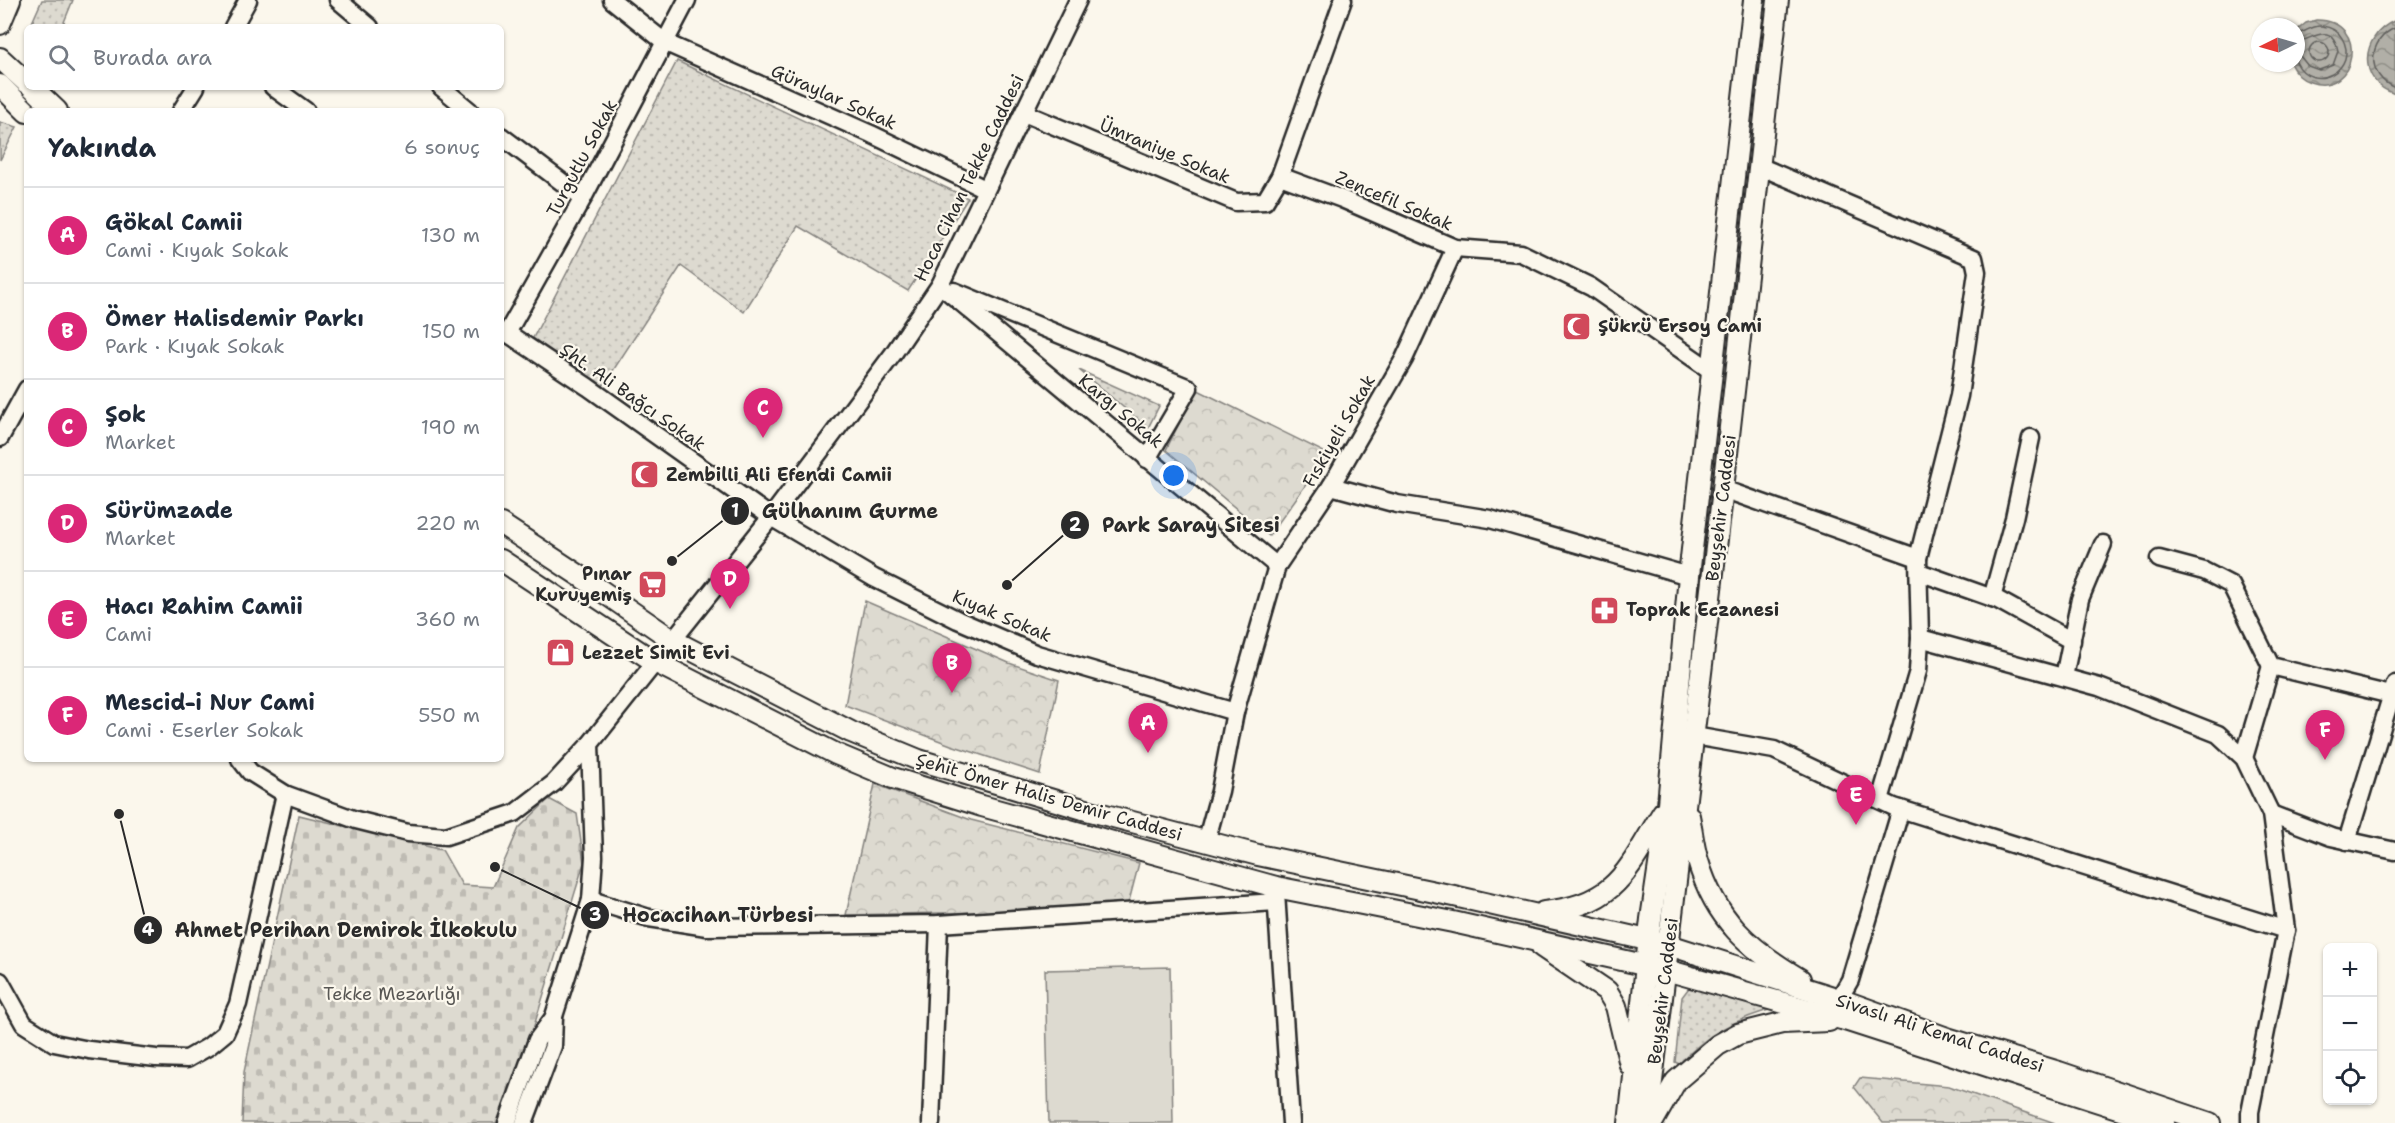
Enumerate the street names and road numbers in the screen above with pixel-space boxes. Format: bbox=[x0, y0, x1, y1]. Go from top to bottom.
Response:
street label: Güraylar Sokak bbox=[767, 59, 901, 135]
street label: Hoca Cihan Tekke Caddesi bbox=[908, 70, 1030, 286]
street label: Turgutlu Sokak bbox=[541, 95, 623, 221]
street label: Ümraniye Sokak bbox=[1096, 113, 1234, 189]
street label: Zencefil Sokak bbox=[1332, 165, 1456, 237]
street label: Şht. Ali Bağcı Sokak bbox=[555, 338, 711, 456]
street label: Kargı Sokak bbox=[1073, 368, 1169, 454]
street label: Fıskiyeli Sokak bbox=[1297, 370, 1381, 492]
street label: Beyşehir Caddesi bbox=[1700, 433, 1742, 583]
street label: Kıyak Sokak bbox=[949, 584, 1055, 648]
street label: Şehit Ömer Halis Demir Caddesi bbox=[913, 747, 1185, 847]
street label: Beyşehir Caddesi bbox=[1642, 916, 1684, 1066]
street label: Sivaslı Ali Kemal Caddesi bbox=[1833, 988, 2047, 1078]

